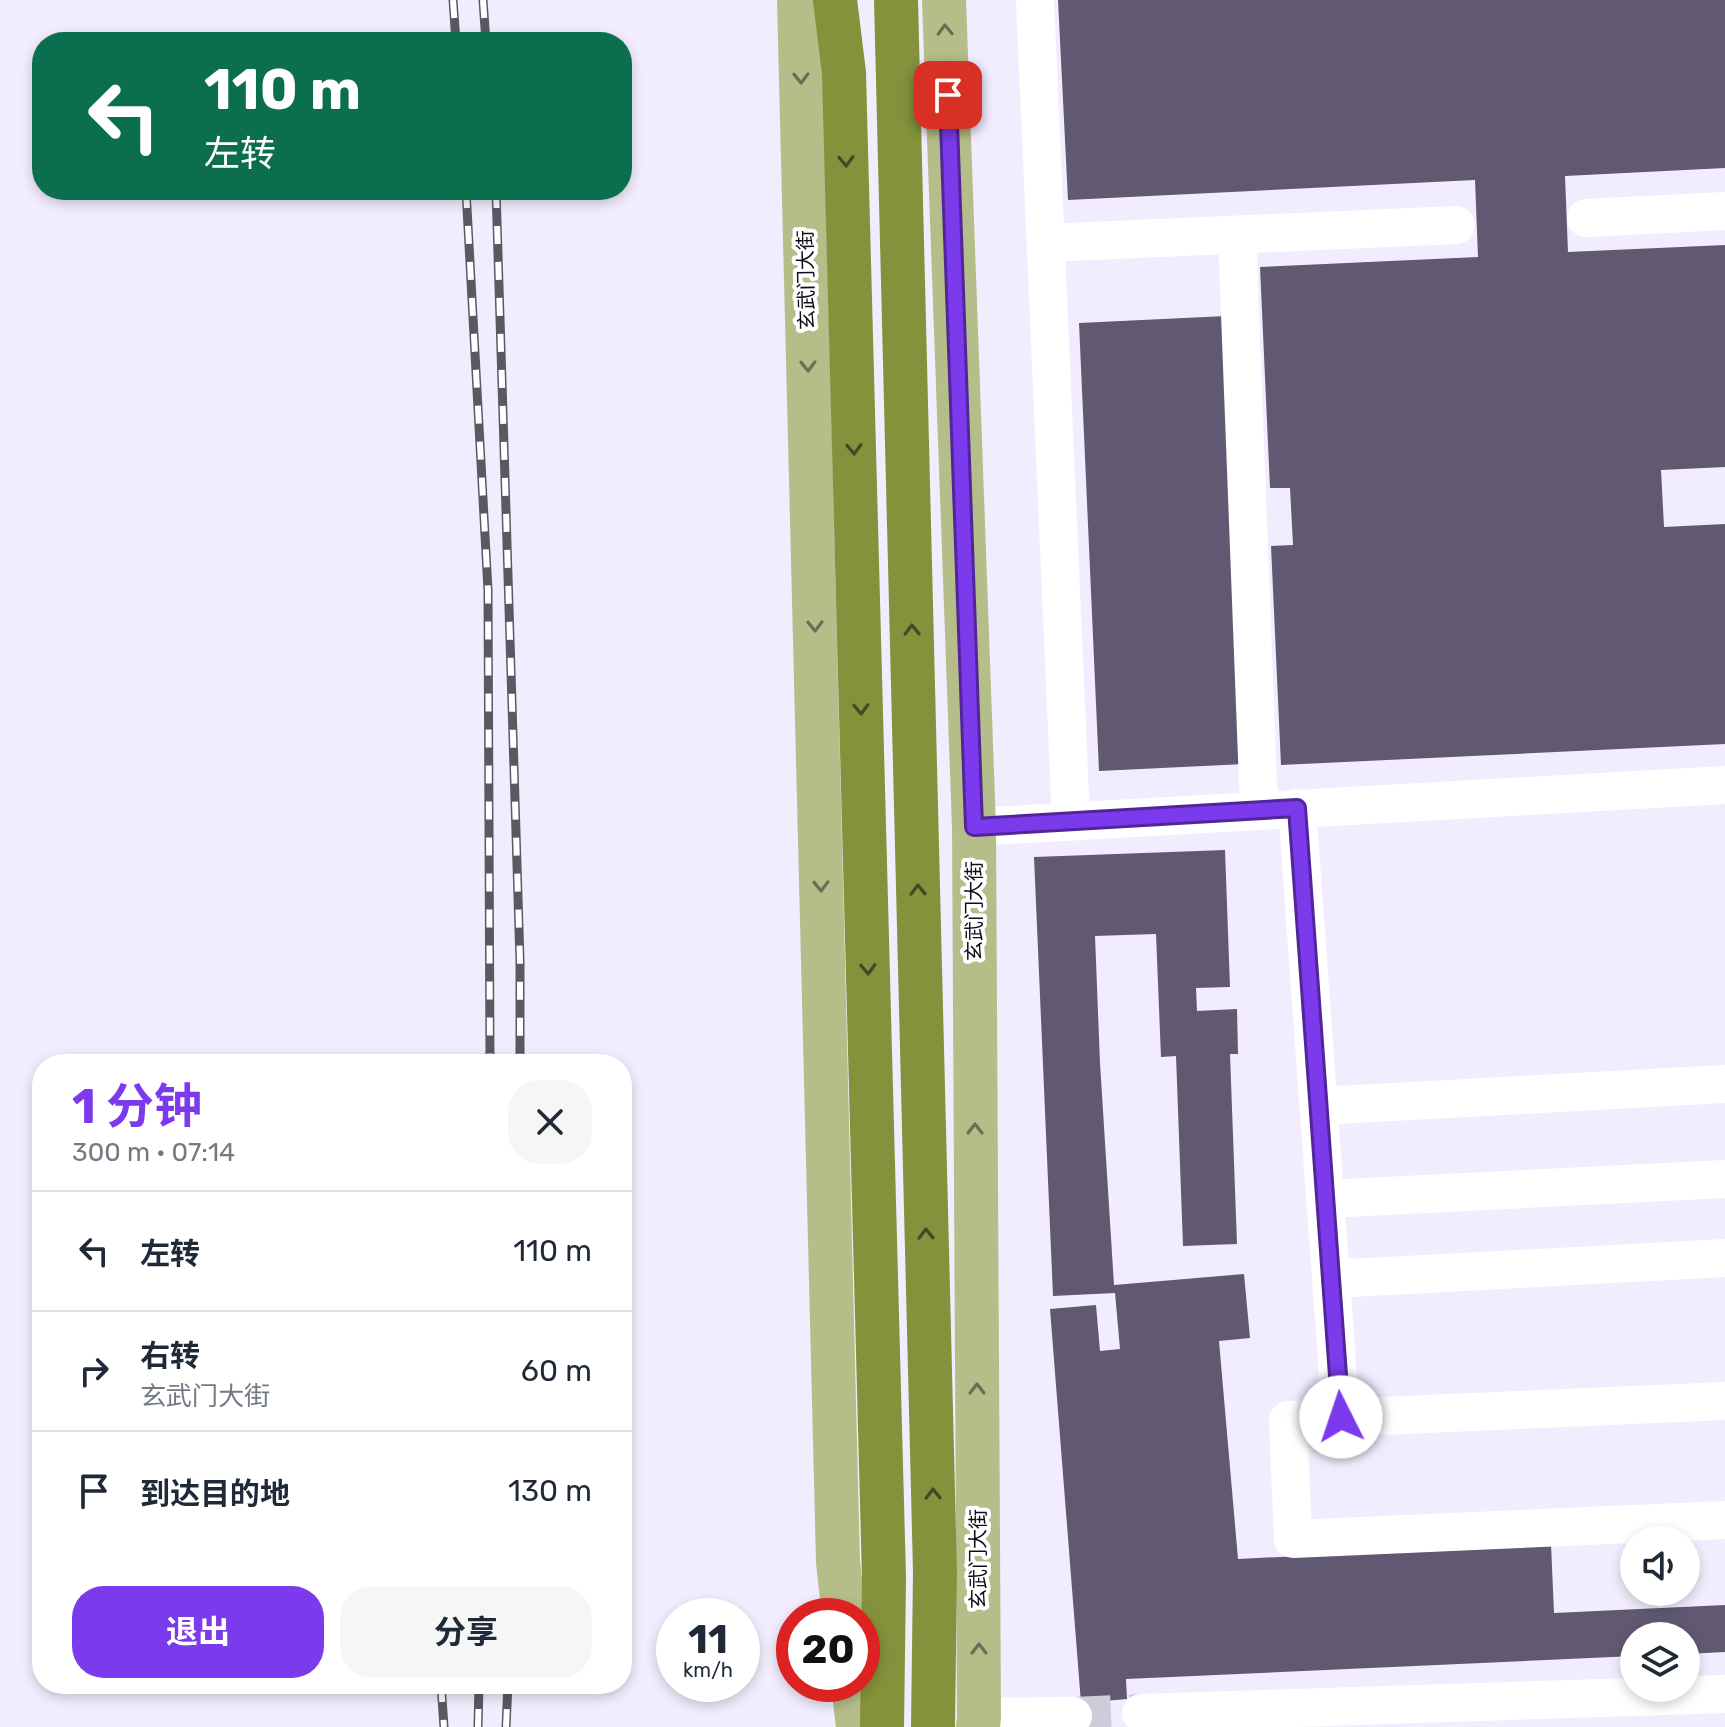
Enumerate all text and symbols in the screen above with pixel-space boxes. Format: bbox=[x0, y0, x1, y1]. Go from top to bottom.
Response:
one-way arrow bbox=[937, 23, 954, 36]
text: 110 m bbox=[204, 57, 361, 123]
pin bbox=[914, 61, 982, 129]
icon: left bbox=[72, 64, 176, 168]
one-way arrow bbox=[792, 72, 810, 85]
icon: arrive bbox=[926, 73, 970, 117]
text: 左转 bbox=[204, 132, 276, 175]
one-way arrow bbox=[837, 155, 855, 168]
street label: 玄武门大街 bbox=[793, 230, 819, 330]
one-way arrow bbox=[800, 360, 817, 373]
one-way arrow bbox=[845, 443, 862, 456]
one-way arrow bbox=[806, 620, 823, 633]
one-way arrow bbox=[903, 623, 920, 636]
one-way arrow bbox=[852, 703, 869, 716]
street label: 玄武门大街 bbox=[962, 861, 986, 961]
one-way arrow bbox=[812, 880, 830, 893]
one-way arrow bbox=[909, 883, 927, 896]
one-way arrow bbox=[859, 963, 876, 976]
text: 1 分钟 bbox=[72, 1078, 202, 1135]
button: close bbox=[508, 1080, 592, 1164]
one-way arrow bbox=[967, 1122, 984, 1135]
text: 300 m · 07:14 bbox=[72, 1137, 235, 1168]
one-way arrow bbox=[918, 1227, 935, 1240]
icon: left bbox=[72, 1229, 116, 1273]
text: 110 m bbox=[513, 1233, 592, 1269]
text: 左转 bbox=[140, 1236, 200, 1272]
text: 右转 bbox=[140, 1338, 200, 1374]
icon: right bbox=[72, 1349, 116, 1393]
text: 60 m bbox=[521, 1353, 592, 1389]
position arrow bbox=[1299, 1375, 1383, 1459]
text: 玄武门大街 bbox=[140, 1381, 270, 1412]
one-way arrow bbox=[968, 1382, 986, 1395]
icon: arrive bbox=[72, 1469, 116, 1513]
text: 130 m bbox=[508, 1473, 592, 1509]
text: 到达目的地 bbox=[140, 1476, 290, 1512]
one-way arrow bbox=[924, 1487, 941, 1500]
street label: 玄武门大街 bbox=[966, 1509, 990, 1609]
map controls bbox=[1620, 1526, 1700, 1702]
button: sound bbox=[1620, 1526, 1700, 1606]
button: 退出 bbox=[72, 1586, 324, 1678]
button: 分享 bbox=[340, 1586, 592, 1678]
speed limit sign: 20 bbox=[776, 1598, 880, 1702]
text: 11 bbox=[688, 1616, 728, 1663]
button: layers bbox=[1620, 1622, 1700, 1702]
one-way arrow bbox=[970, 1642, 988, 1655]
text: km/h bbox=[683, 1658, 733, 1682]

